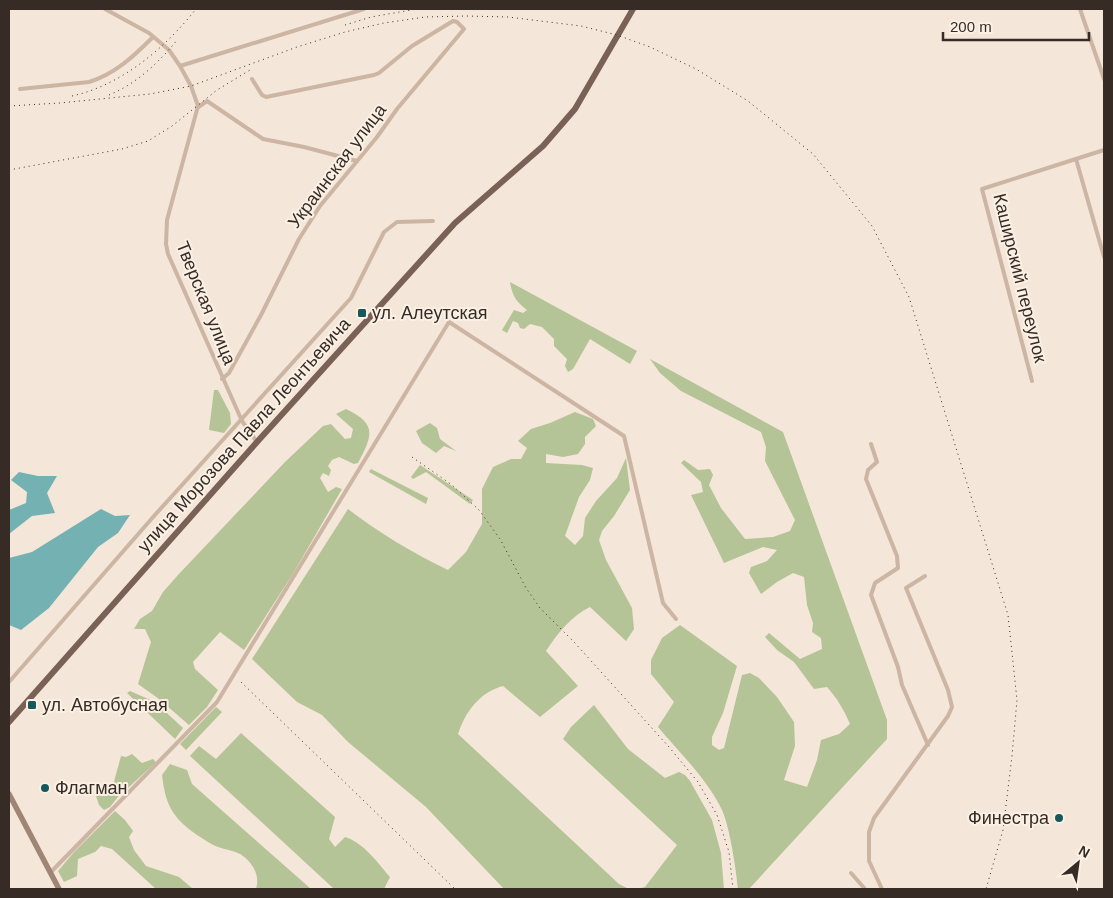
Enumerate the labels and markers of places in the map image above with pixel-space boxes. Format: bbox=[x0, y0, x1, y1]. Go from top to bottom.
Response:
place label: ул. Алеутская bbox=[372, 303, 488, 323]
marker: ул. Алеутская bbox=[356, 307, 368, 319]
place label: ул. Автобусная bbox=[42, 695, 168, 715]
marker: ул. Автобусная bbox=[26, 699, 38, 711]
place label: Флагман bbox=[55, 778, 128, 798]
marker: Флагман bbox=[39, 782, 51, 794]
place label: Финестра bbox=[968, 808, 1050, 828]
marker: Финестра bbox=[1053, 812, 1065, 824]

